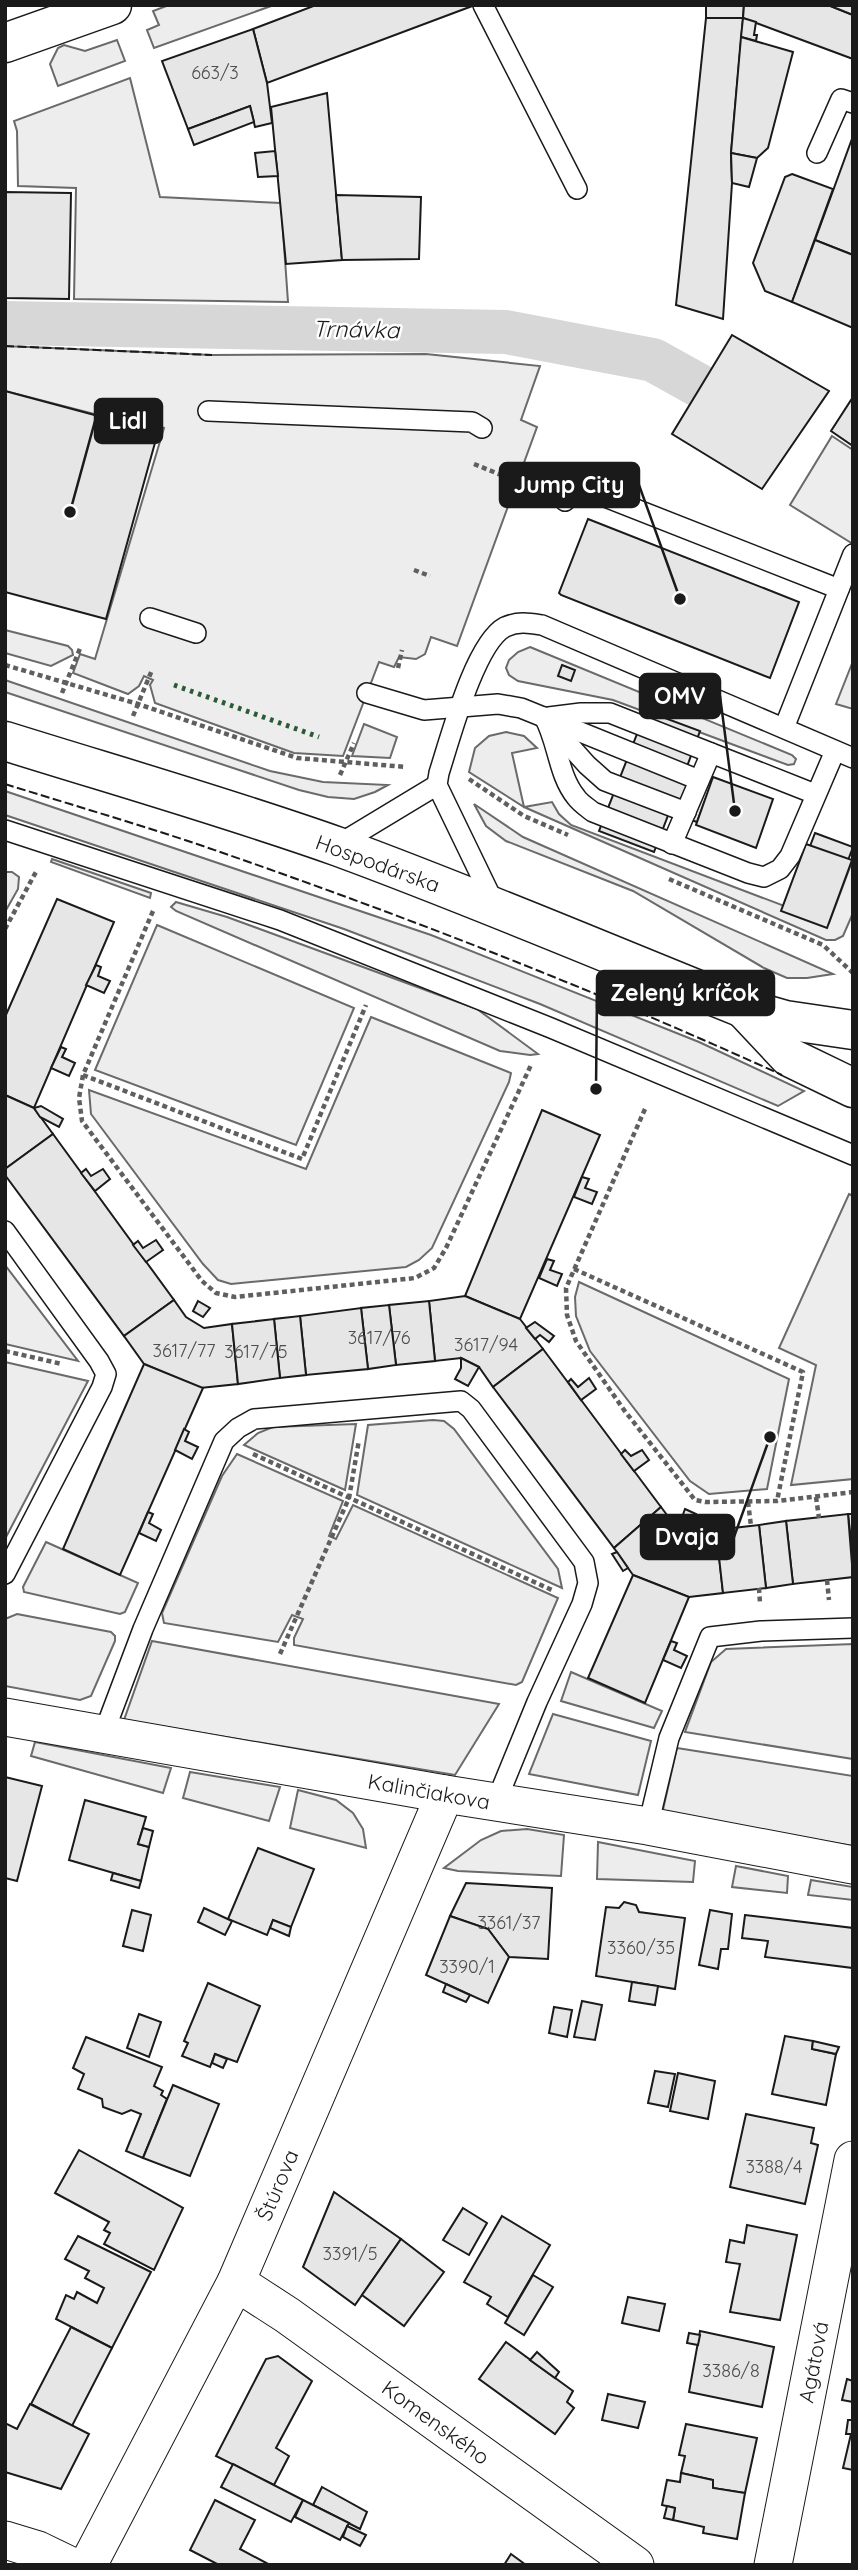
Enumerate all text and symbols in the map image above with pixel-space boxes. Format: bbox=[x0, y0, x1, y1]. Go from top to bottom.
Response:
house number: 663/3 bbox=[191, 61, 239, 84]
water label: Trnávka bbox=[312, 314, 401, 344]
callout: Lidl bbox=[95, 399, 162, 443]
text: Lidl bbox=[108, 406, 148, 435]
callout: Jump City bbox=[500, 463, 639, 507]
text: Jump City bbox=[513, 470, 625, 499]
callout: OMV bbox=[640, 674, 720, 718]
text: OMV bbox=[654, 681, 706, 710]
street label: Hospodárska bbox=[312, 828, 444, 898]
callout: Zelený kríčok bbox=[597, 971, 774, 1015]
text: Zelený kríčok bbox=[610, 978, 760, 1007]
house number: 3617/76 bbox=[348, 1326, 411, 1349]
house number: 3617/94 bbox=[454, 1333, 518, 1356]
house number: 3617/77 bbox=[153, 1339, 215, 1362]
house number: 3617/75 bbox=[224, 1340, 288, 1363]
callout: Dvaja bbox=[641, 1515, 734, 1559]
text: Dvaja bbox=[655, 1522, 719, 1551]
street label: Kalinčiakova bbox=[366, 1767, 492, 1815]
house number: 3361/37 bbox=[477, 1911, 541, 1934]
house number: 3360/35 bbox=[607, 1936, 675, 1959]
house number: 3390/1 bbox=[439, 1955, 495, 1978]
street label: Štúrova bbox=[250, 2145, 304, 2225]
house number: 3388/4 bbox=[745, 2155, 803, 2178]
house number: 3391/5 bbox=[323, 2242, 377, 2265]
street label: Agátová bbox=[792, 2319, 834, 2405]
house number: 3386/8 bbox=[702, 2359, 760, 2382]
street label: Komenského bbox=[377, 2374, 495, 2470]

